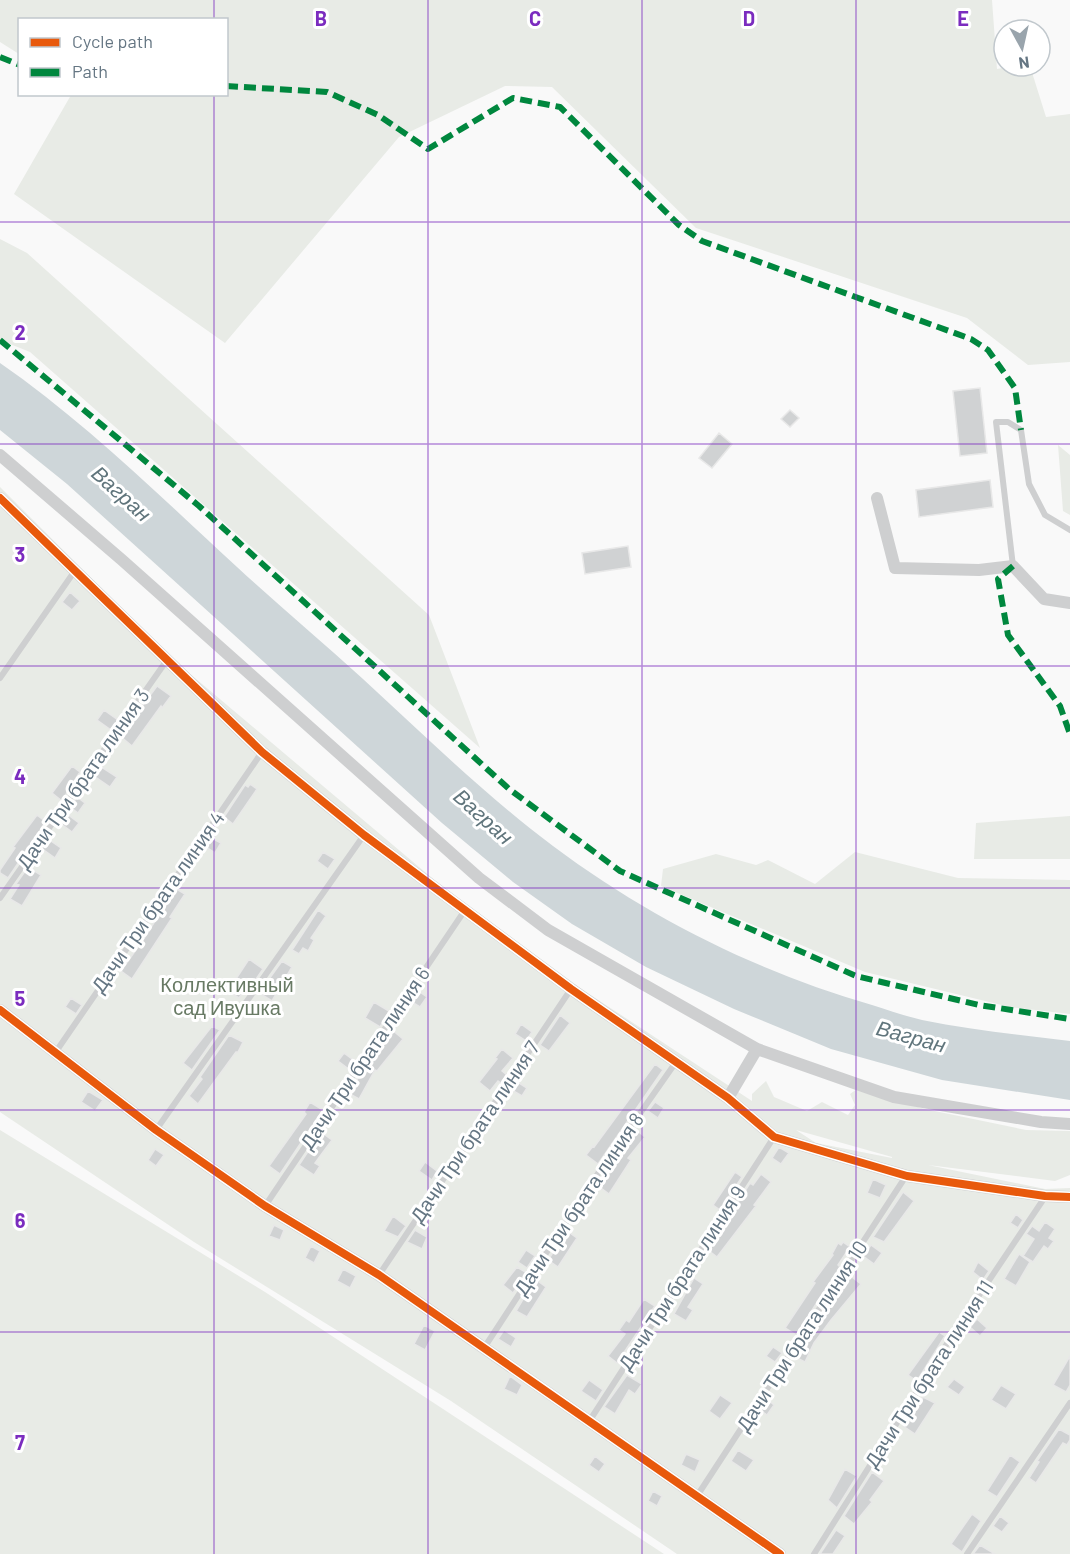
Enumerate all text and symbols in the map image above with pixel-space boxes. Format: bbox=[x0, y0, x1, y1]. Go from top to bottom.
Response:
text: B bbox=[315, 6, 327, 30]
text: C bbox=[529, 6, 541, 30]
text: D bbox=[743, 6, 755, 30]
text: E bbox=[957, 6, 969, 30]
legend bbox=[18, 18, 228, 96]
north arrow bbox=[992, 18, 1052, 78]
text: Cycle path bbox=[72, 30, 153, 52]
text: N bbox=[1018, 53, 1031, 73]
text: Path bbox=[72, 60, 108, 82]
text: 2 bbox=[14, 320, 26, 344]
water label: Вагран bbox=[87, 460, 157, 526]
text: 3 bbox=[15, 542, 25, 566]
street label: Дачи Три брата линия 3 bbox=[11, 684, 154, 873]
text: 4 bbox=[14, 764, 26, 788]
water label: Вагран bbox=[449, 783, 519, 849]
street label: Дачи Три брата линия 4 bbox=[86, 806, 229, 997]
street label: Дачи Три брата линия 6 bbox=[294, 962, 434, 1153]
park label: Коллективный сад Ивушка bbox=[160, 972, 294, 1019]
text: 5 bbox=[15, 986, 26, 1010]
water label: Вагран bbox=[874, 1014, 949, 1057]
street label: Дачи Три брата линия 7 bbox=[404, 1036, 544, 1227]
street label: Дачи Три брата линия 8 bbox=[508, 1108, 648, 1299]
street label: Дачи Три брата линия 9 bbox=[613, 1181, 750, 1374]
text: 6 bbox=[15, 1208, 26, 1232]
street label: Дачи Три брата линия 10 bbox=[730, 1236, 872, 1435]
street label: Дачи Три брата линия 11 bbox=[859, 1275, 998, 1472]
text: 7 bbox=[15, 1430, 25, 1454]

